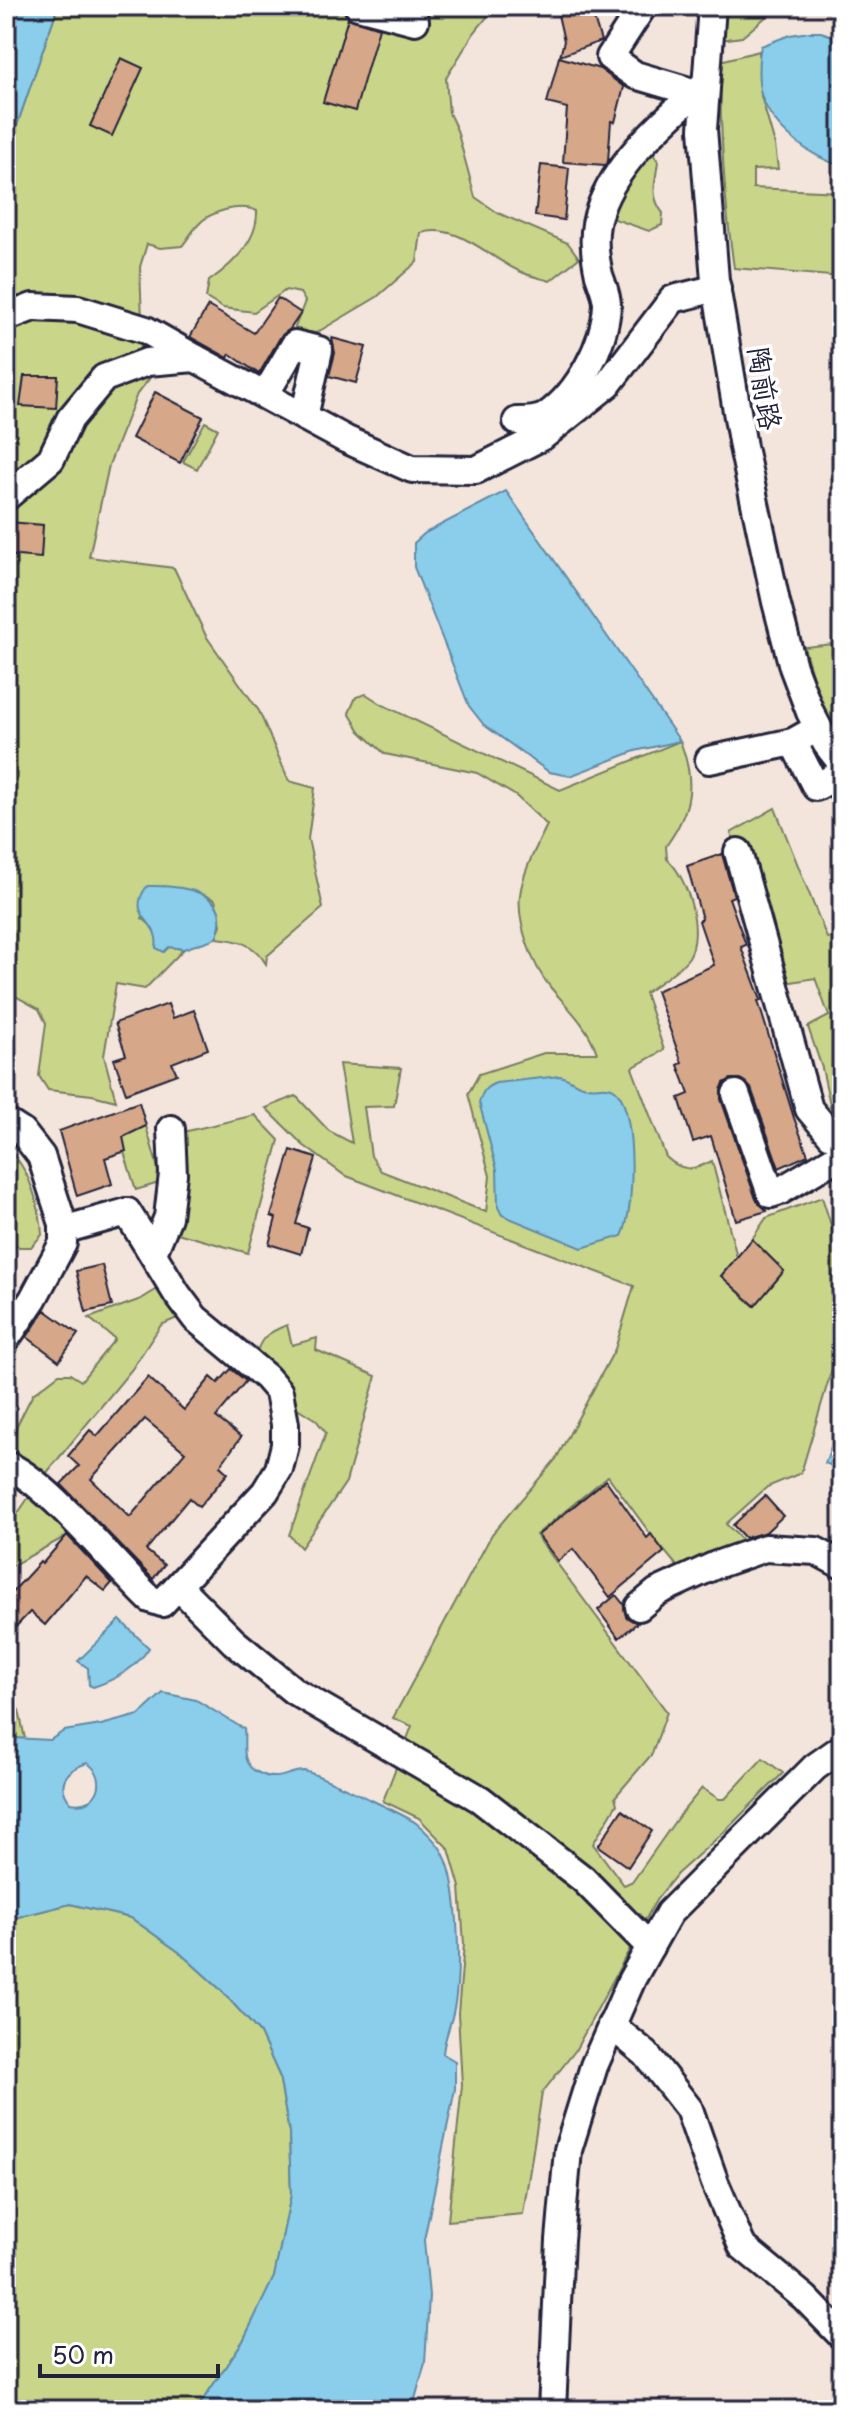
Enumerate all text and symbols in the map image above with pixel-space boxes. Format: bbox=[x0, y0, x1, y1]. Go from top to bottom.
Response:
street label: 陶前路 bbox=[738, 343, 794, 433]
scale bar bbox=[40, 2328, 218, 2378]
text: 50 m bbox=[52, 2336, 114, 2372]

